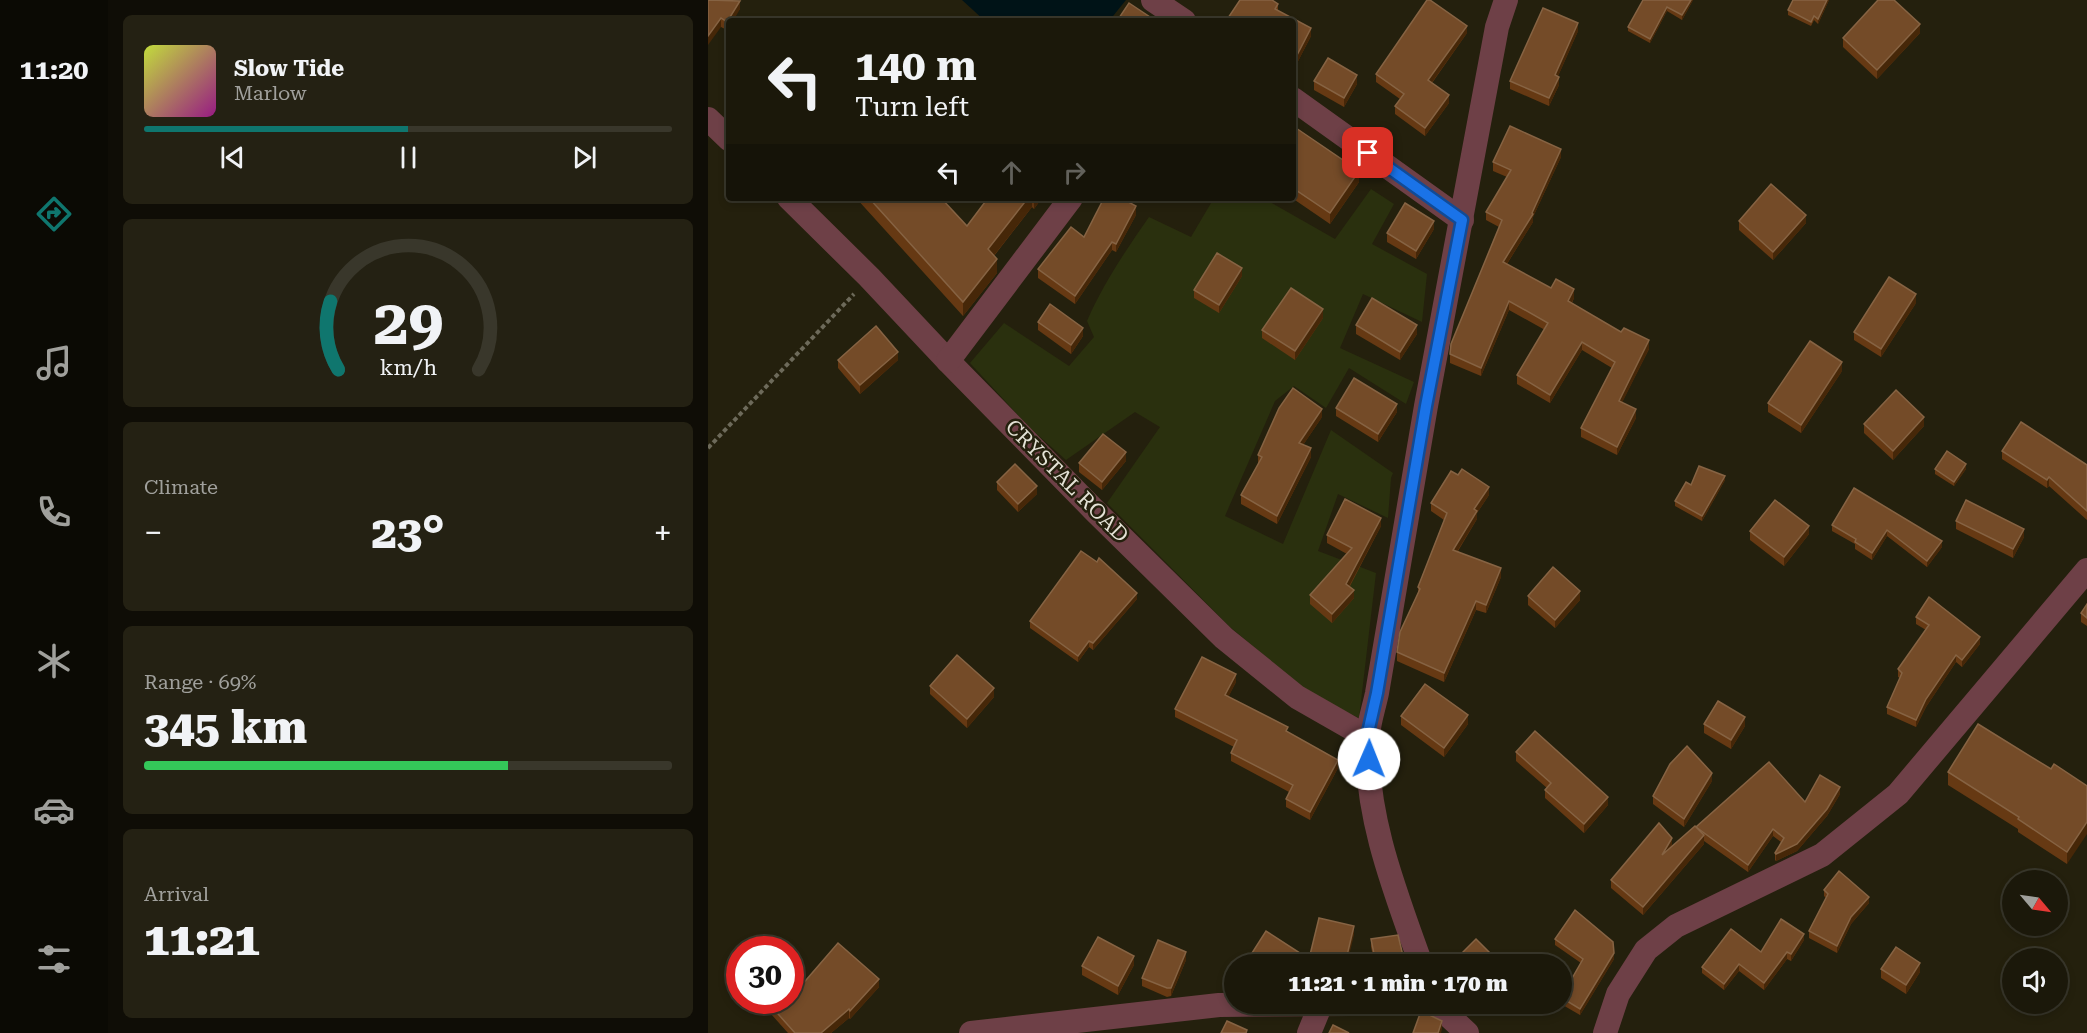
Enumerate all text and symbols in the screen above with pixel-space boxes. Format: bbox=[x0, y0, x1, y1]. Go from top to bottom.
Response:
text: 140 m bbox=[855, 41, 977, 90]
icon: left bbox=[756, 42, 834, 120]
text: 11:20 bbox=[20, 54, 88, 86]
text: Slow Tide bbox=[234, 56, 344, 81]
text: Marlow bbox=[234, 81, 307, 105]
text: Turn left bbox=[855, 91, 969, 123]
pin bbox=[1342, 127, 1393, 178]
icon: arrive bbox=[1351, 136, 1384, 169]
icon: previous bbox=[216, 141, 249, 174]
icon: pause bbox=[392, 141, 425, 174]
icon: next bbox=[568, 141, 601, 174]
icon: left bbox=[932, 156, 965, 189]
icon: ahead bbox=[995, 156, 1028, 189]
icon: right bbox=[1058, 156, 1091, 189]
icon: directions bbox=[33, 193, 75, 235]
text: 29 bbox=[373, 286, 443, 359]
icon: music bbox=[33, 342, 75, 384]
text: km/h bbox=[379, 355, 437, 380]
street label: CRYSTAL ROAD bbox=[1001, 415, 1133, 547]
text: Climate bbox=[144, 475, 218, 499]
icon: phone bbox=[33, 491, 75, 533]
text: 23° bbox=[372, 506, 445, 559]
text: − bbox=[144, 513, 162, 552]
text: + bbox=[654, 513, 672, 552]
icon: climate bbox=[33, 640, 75, 682]
text: Range · 69% bbox=[144, 670, 256, 694]
text: 345 km bbox=[144, 701, 307, 754]
position arrow bbox=[1337, 727, 1401, 791]
icon: car bbox=[33, 789, 75, 831]
north arrow bbox=[2002, 870, 2068, 936]
map controls bbox=[2002, 870, 2068, 1014]
text: Arrival bbox=[144, 882, 209, 906]
text: 11:21 bbox=[144, 913, 260, 966]
speed limit sign: 30 bbox=[726, 936, 804, 1014]
icon: filters bbox=[33, 938, 75, 980]
button: sound bbox=[2002, 948, 2068, 1014]
text: 11:21 · 1 min · 170 m bbox=[1288, 971, 1508, 996]

